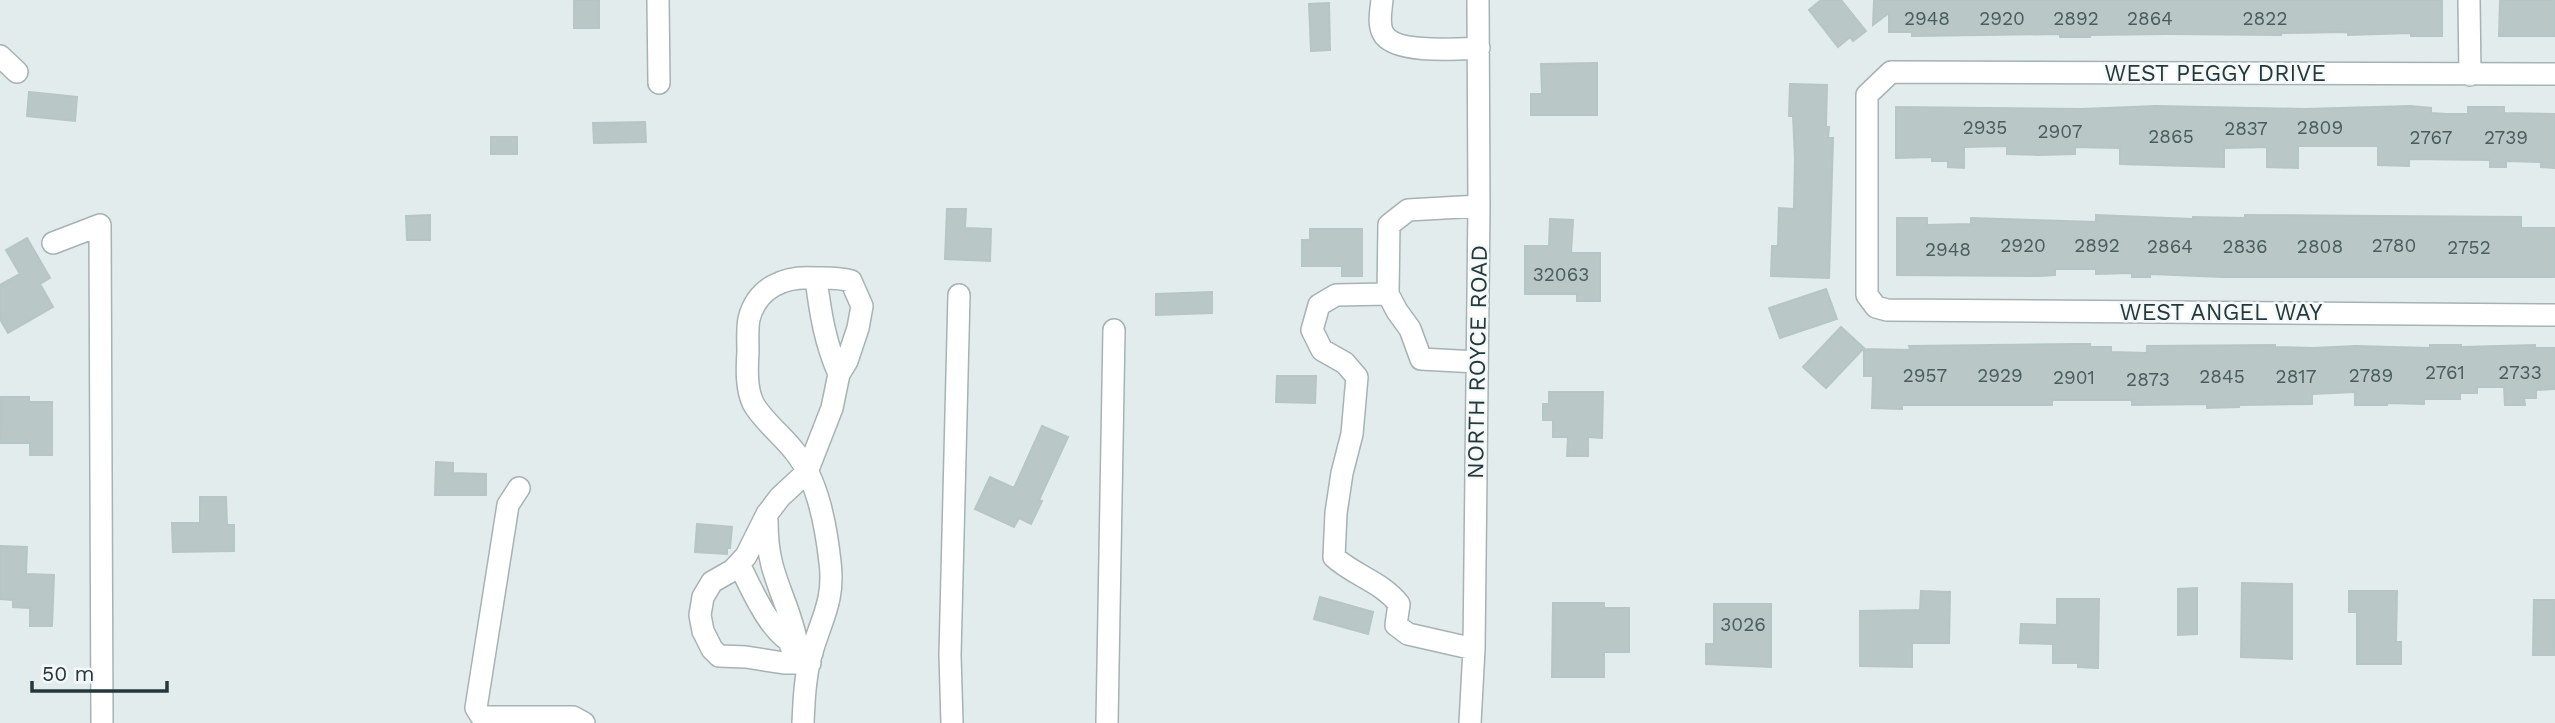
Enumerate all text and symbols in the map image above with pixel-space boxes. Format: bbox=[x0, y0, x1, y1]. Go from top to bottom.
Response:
house number: 2948 bbox=[1904, 7, 1950, 30]
house number: 2920 bbox=[1979, 7, 2025, 30]
house number: 2892 bbox=[2053, 7, 2099, 30]
house number: 2864 bbox=[2127, 7, 2173, 30]
house number: 2822 bbox=[2243, 7, 2287, 30]
street label: WEST PEGGY DRIVE bbox=[2104, 60, 2326, 87]
house number: 2935 bbox=[1963, 116, 2007, 139]
house number: 2809 bbox=[2297, 116, 2343, 139]
house number: 2837 bbox=[2224, 117, 2268, 140]
house number: 2907 bbox=[2038, 120, 2082, 143]
house number: 2865 bbox=[2148, 125, 2194, 148]
house number: 2767 bbox=[2410, 126, 2453, 149]
house number: 2739 bbox=[2484, 126, 2528, 149]
house number: 2920 bbox=[2000, 234, 2046, 257]
house number: 2892 bbox=[2074, 234, 2120, 257]
house number: 2780 bbox=[2372, 234, 2416, 257]
house number: 2864 bbox=[2147, 235, 2193, 258]
house number: 2836 bbox=[2222, 235, 2268, 258]
house number: 2808 bbox=[2297, 235, 2343, 258]
house number: 2752 bbox=[2447, 236, 2491, 259]
house number: 2948 bbox=[1925, 238, 1971, 261]
street label: NORTH ROYCE ROAD bbox=[1462, 245, 1493, 479]
house number: 32063 bbox=[1533, 263, 1589, 286]
street label: WEST ANGEL WAY bbox=[2120, 299, 2322, 326]
house number: 2761 bbox=[2425, 361, 2465, 384]
house number: 2733 bbox=[2498, 361, 2542, 384]
house number: 2957 bbox=[1903, 364, 1947, 387]
house number: 2929 bbox=[1977, 364, 2023, 387]
house number: 2789 bbox=[2349, 364, 2393, 387]
house number: 2845 bbox=[2199, 365, 2245, 388]
house number: 2817 bbox=[2276, 365, 2316, 388]
house number: 2901 bbox=[2053, 366, 2095, 389]
house number: 2873 bbox=[2126, 368, 2170, 391]
house number: 3026 bbox=[1720, 613, 1766, 636]
scale bar bbox=[32, 650, 166, 694]
text: 50 m bbox=[42, 661, 94, 686]

